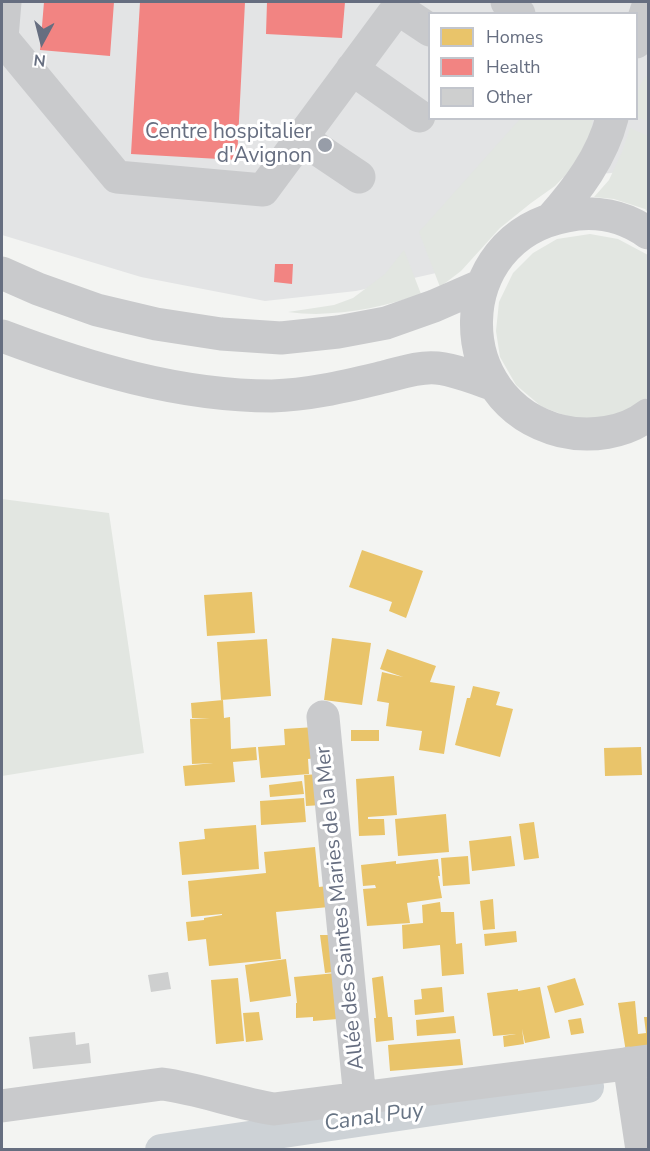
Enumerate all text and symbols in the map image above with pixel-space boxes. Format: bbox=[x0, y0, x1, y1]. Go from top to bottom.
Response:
north arrow bbox=[12, 12, 72, 72]
legend bbox=[428, 12, 638, 120]
text: Homes bbox=[486, 25, 543, 49]
text: N bbox=[33, 48, 47, 72]
text: Health bbox=[486, 55, 541, 79]
text: Other bbox=[486, 85, 532, 109]
place label: Centre hospitalier d'Avignon bbox=[145, 120, 312, 170]
marker: Centre hospitalier d'Avignon bbox=[316, 136, 334, 154]
street label: Allée des Saintes Maries de la Mer bbox=[311, 745, 371, 1071]
water label: Canal Puy bbox=[323, 1098, 425, 1138]

